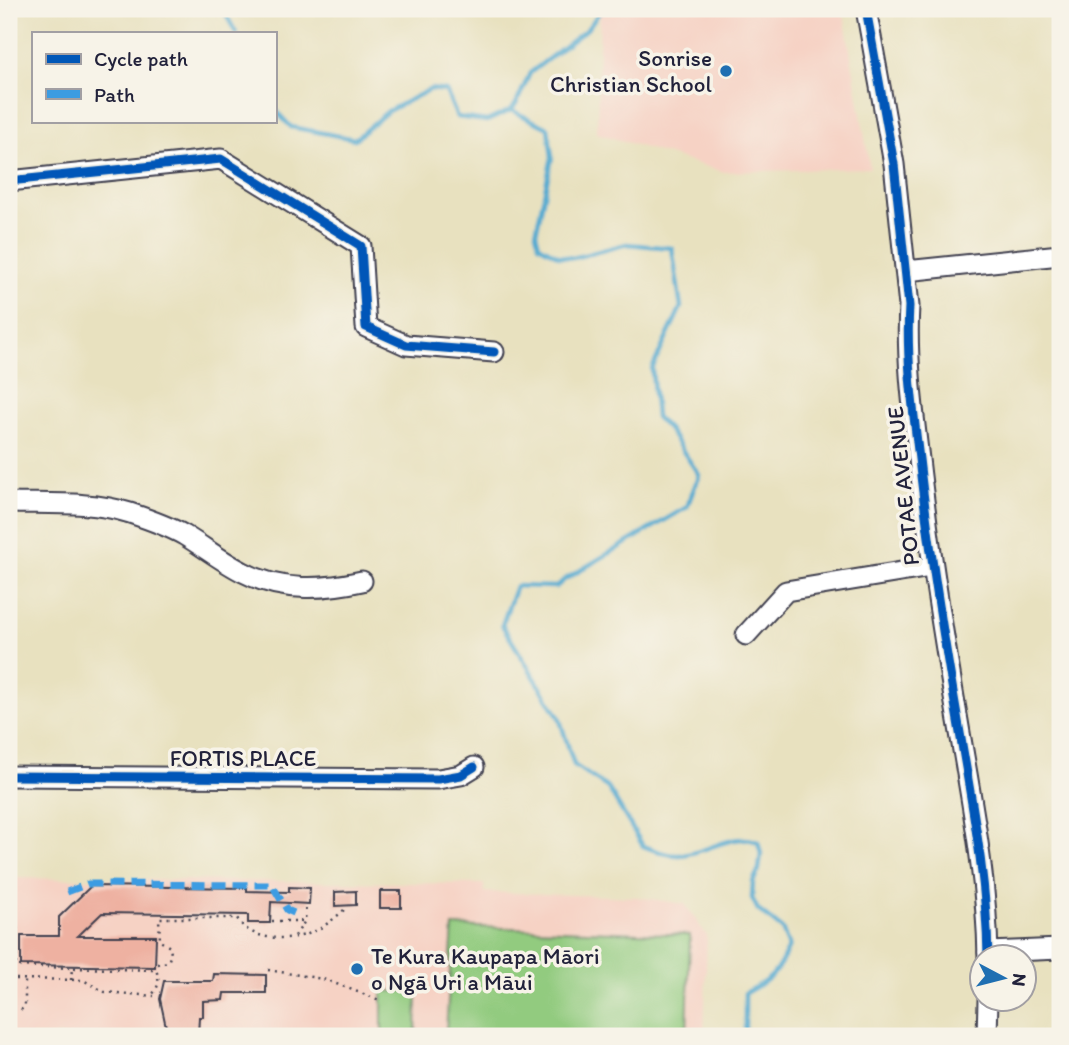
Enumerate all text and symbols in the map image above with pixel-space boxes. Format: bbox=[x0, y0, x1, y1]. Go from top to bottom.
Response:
legend bbox=[32, 32, 276, 122]
place label: Sonrise Christian School bbox=[550, 44, 712, 98]
text: Cycle path bbox=[94, 46, 188, 71]
marker: Sonrise Christian School bbox=[718, 63, 734, 79]
text: Path bbox=[94, 82, 135, 107]
street label: POTAE AVENUE bbox=[881, 405, 925, 567]
street label: FORTIS PLACE bbox=[170, 744, 316, 772]
place label: Te Kura Kaupapa Māori o Ngā Uri a Māui bbox=[371, 942, 600, 996]
north arrow bbox=[968, 944, 1038, 1014]
marker: Te Kura Kaupapa Māori o Ngā Uri a Māui bbox=[349, 961, 365, 977]
text: N bbox=[1007, 972, 1032, 988]

